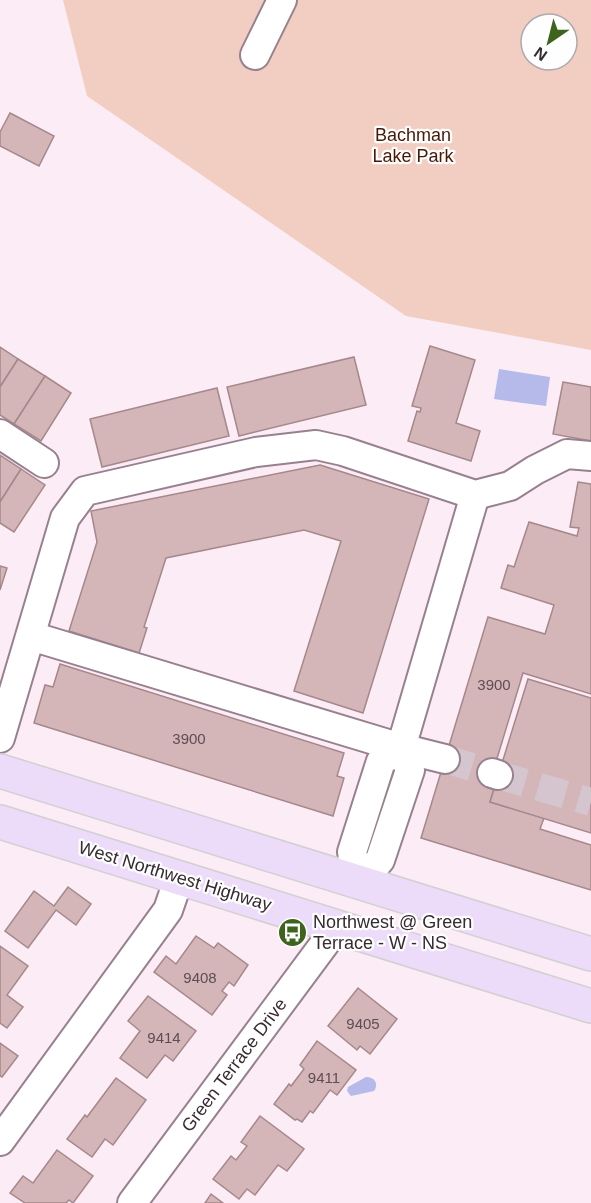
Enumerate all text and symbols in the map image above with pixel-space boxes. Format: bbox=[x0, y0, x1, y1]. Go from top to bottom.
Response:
north arrow bbox=[519, 12, 579, 72]
text: N bbox=[531, 44, 550, 64]
park label: Bachman Lake Park bbox=[372, 125, 455, 166]
house number: 3900 bbox=[477, 676, 511, 693]
house number: 3900 bbox=[172, 730, 206, 747]
street label: West Northwest Highway bbox=[76, 837, 274, 915]
place label: Northwest @ Green Terrace - W - NS bbox=[313, 912, 472, 953]
bus stop icon: Northwest @ Green Terrace - W - NS bbox=[276, 916, 308, 948]
house number: 9408 bbox=[183, 969, 217, 986]
street label: Green Terrace Drive bbox=[177, 994, 291, 1136]
house number: 9405 bbox=[346, 1015, 380, 1032]
house number: 9414 bbox=[147, 1029, 181, 1046]
house number: 9411 bbox=[308, 1069, 340, 1086]

